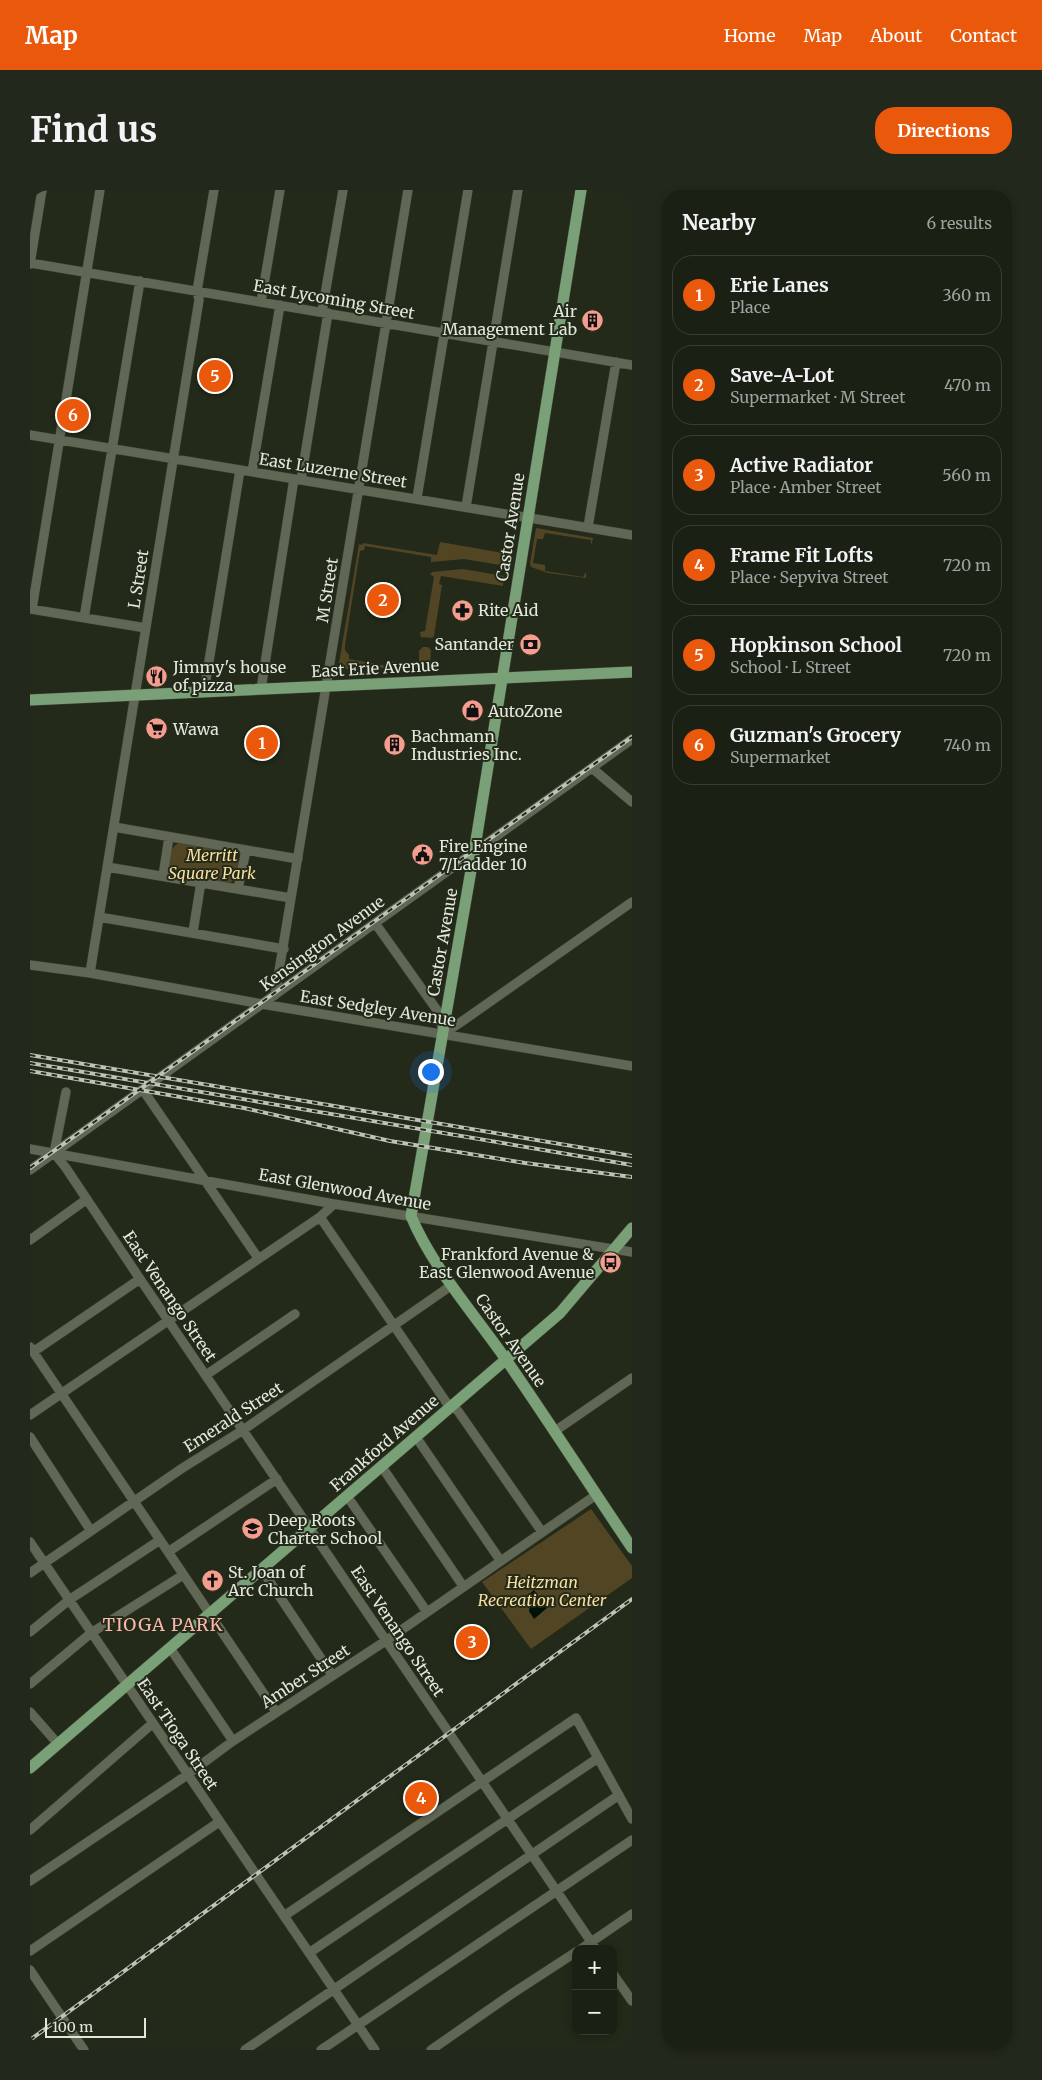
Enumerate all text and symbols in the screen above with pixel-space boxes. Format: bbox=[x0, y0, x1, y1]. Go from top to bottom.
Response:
text: Map bbox=[25, 20, 78, 51]
text: Home bbox=[724, 24, 776, 47]
text: Map bbox=[804, 24, 842, 47]
text: About bbox=[870, 24, 922, 47]
text: Contact bbox=[950, 24, 1017, 47]
button: Directions bbox=[875, 107, 1012, 154]
text: Find us bbox=[30, 108, 157, 152]
text: Nearby bbox=[682, 209, 756, 236]
text: 6 results bbox=[927, 213, 992, 233]
text: Erie Lanes bbox=[730, 273, 829, 297]
street label: East Lycoming Street bbox=[252, 275, 417, 323]
text: 1 bbox=[695, 285, 703, 305]
text: 360 m bbox=[942, 285, 991, 305]
text: Place bbox=[730, 297, 770, 317]
place label: Air Management Lab bbox=[442, 301, 577, 339]
building icon: Air Management Lab bbox=[581, 308, 605, 332]
pin: 5 bbox=[199, 357, 231, 395]
text: Save-A-Lot bbox=[730, 363, 834, 387]
text: 2 bbox=[694, 375, 704, 395]
text: 470 m bbox=[944, 375, 991, 395]
text: Supermarket · M Street bbox=[730, 387, 905, 407]
pin: 6 bbox=[57, 396, 89, 434]
street label: East Luzerne Street bbox=[258, 448, 409, 492]
text: Active Radiator bbox=[730, 453, 873, 477]
text: 3 bbox=[694, 465, 704, 485]
text: 560 m bbox=[942, 465, 991, 485]
street label: Castor Avenue bbox=[492, 471, 528, 583]
text: Place · Amber Street bbox=[730, 477, 882, 497]
text: Frame Fit Lofts bbox=[730, 543, 873, 567]
street label: L Street bbox=[123, 547, 153, 610]
street label: M Street bbox=[312, 555, 342, 624]
text: 4 bbox=[694, 555, 704, 575]
text: 720 m bbox=[943, 555, 991, 575]
text: Place · Sepviva Street bbox=[730, 567, 888, 587]
pin: 2 bbox=[367, 581, 399, 619]
pharmacy icon: Rite Aid bbox=[450, 598, 474, 622]
place label: Rite Aid bbox=[478, 600, 539, 620]
bank icon: Santander bbox=[518, 632, 542, 656]
text: Hopkinson School bbox=[730, 633, 902, 657]
place label: Santander bbox=[434, 634, 514, 654]
text: 5 bbox=[694, 645, 704, 665]
text: 720 m bbox=[943, 645, 991, 665]
street label: East Erie Avenue bbox=[311, 655, 439, 681]
place label: Jimmy's house of pizza bbox=[172, 657, 286, 695]
text: School · L Street bbox=[730, 657, 851, 677]
restaurant icon: Jimmy's house of pizza bbox=[145, 664, 169, 688]
shop icon: AutoZone bbox=[460, 699, 484, 723]
place label: AutoZone bbox=[487, 701, 562, 721]
supermarket icon: Wawa bbox=[145, 717, 169, 741]
place label: Wawa bbox=[172, 719, 219, 739]
text: Guzman's Grocery bbox=[730, 723, 901, 747]
pin: 1 bbox=[246, 724, 278, 762]
place label: Bachmann Industries Inc. bbox=[411, 726, 522, 764]
building icon: Bachmann Industries Inc. bbox=[383, 733, 407, 757]
text: 6 bbox=[694, 735, 704, 755]
text: 740 m bbox=[944, 735, 991, 755]
text: Supermarket bbox=[730, 747, 831, 767]
place label: Fire Engine 7/Ladder 10 bbox=[439, 836, 527, 874]
public building icon: Fire Engine 7/Ladder 10 bbox=[411, 843, 435, 867]
park label: Merritt Square Park bbox=[168, 845, 256, 883]
street label: Castor Avenue bbox=[423, 886, 461, 998]
street label: Kensington Avenue bbox=[256, 891, 388, 995]
street label: East Sedgley Avenue bbox=[299, 986, 457, 1030]
your location bbox=[418, 1059, 444, 1085]
street label: East Glenwood Avenue bbox=[257, 1164, 433, 1214]
street label: East Venango Street bbox=[119, 1227, 222, 1366]
place label: Frankford Avenue & East Glenwood Avenue bbox=[419, 1244, 594, 1282]
bus stop icon: Frankford Avenue & East Glenwood Avenue bbox=[598, 1251, 622, 1275]
street label: Castor Avenue bbox=[471, 1289, 551, 1391]
street label: Emerald Street bbox=[180, 1377, 287, 1456]
street label: Frankford Avenue bbox=[326, 1390, 442, 1496]
place label: Deep Roots Charter School bbox=[268, 1510, 382, 1548]
school or university icon: Deep Roots Charter School bbox=[240, 1517, 264, 1541]
place label: St. Joan of Arc Church bbox=[227, 1562, 314, 1600]
street label: East Venango Street bbox=[347, 1562, 450, 1701]
church icon: St. Joan of Arc Church bbox=[200, 1569, 224, 1593]
park label: Heitzman Recreation Center bbox=[478, 1572, 607, 1610]
district label: TIOGA PARK bbox=[103, 1613, 223, 1636]
pin: 3 bbox=[456, 1623, 488, 1661]
street label: Amber Street bbox=[256, 1639, 354, 1713]
street label: East Tioga Street bbox=[133, 1674, 223, 1794]
pin: 4 bbox=[405, 1779, 437, 1817]
map controls bbox=[572, 1945, 617, 2035]
button: + bbox=[572, 1945, 617, 1990]
button: − bbox=[572, 1990, 617, 2035]
scale bar bbox=[45, 2015, 146, 2038]
text: 100 m bbox=[52, 2018, 93, 2036]

